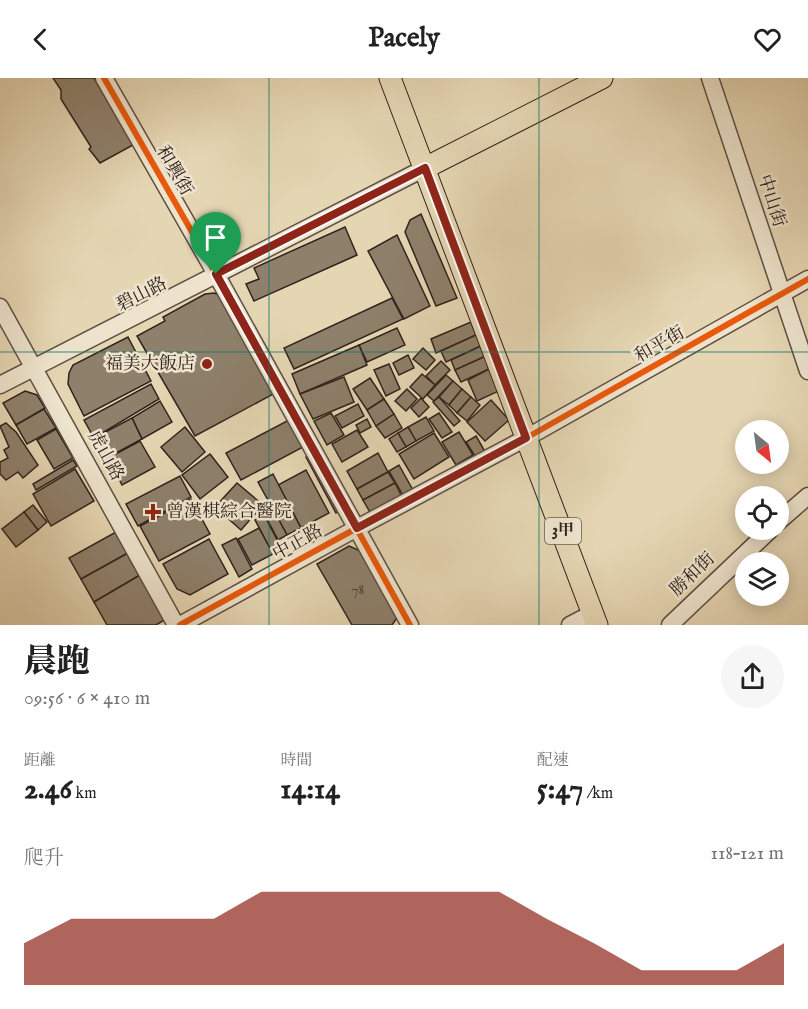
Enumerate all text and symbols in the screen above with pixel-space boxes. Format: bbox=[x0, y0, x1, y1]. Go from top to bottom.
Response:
text: Pacely bbox=[368, 22, 440, 56]
icon: back bbox=[24, 23, 57, 56]
icon: heart bbox=[751, 23, 784, 56]
street label: 和興街 bbox=[151, 142, 197, 200]
street label: 中山街 bbox=[752, 172, 790, 230]
pin bbox=[190, 212, 241, 274]
icon: arrive bbox=[199, 221, 232, 254]
street label: 碧山路 bbox=[113, 272, 171, 318]
street label: 和平街 bbox=[631, 322, 689, 368]
place label: 福美大飯店 bbox=[105, 353, 195, 376]
marker: 福美大飯店 bbox=[200, 357, 214, 371]
north arrow bbox=[735, 420, 789, 474]
map controls bbox=[735, 420, 789, 606]
street label: 虎山路 bbox=[82, 427, 128, 485]
button: locate bbox=[735, 486, 789, 540]
place label: 曾漢棋綜合醫院 bbox=[166, 501, 292, 524]
marker: 曾漢棋綜合醫院 bbox=[144, 503, 162, 521]
road number: 3甲 bbox=[545, 518, 581, 544]
street label: 中正路 bbox=[269, 520, 327, 566]
street label: 勝和街 bbox=[666, 548, 720, 602]
button: layers bbox=[735, 552, 789, 606]
house number: 78 bbox=[352, 580, 365, 599]
text: 晨跑 bbox=[24, 642, 90, 684]
button: share bbox=[721, 645, 784, 708]
text: 09:56 · 6 × 410 m bbox=[24, 686, 150, 711]
text: 距離 bbox=[24, 751, 56, 771]
text: 時間 bbox=[280, 751, 312, 771]
text: 配速 bbox=[537, 751, 569, 771]
text: 2.46 bbox=[24, 771, 72, 809]
text: 14:14 bbox=[280, 771, 340, 809]
text: 5:47 bbox=[537, 771, 583, 809]
text: km bbox=[72, 784, 97, 804]
text: /km bbox=[583, 784, 613, 804]
text: 118–121 m bbox=[710, 841, 784, 866]
text: 爬升 bbox=[24, 846, 64, 871]

